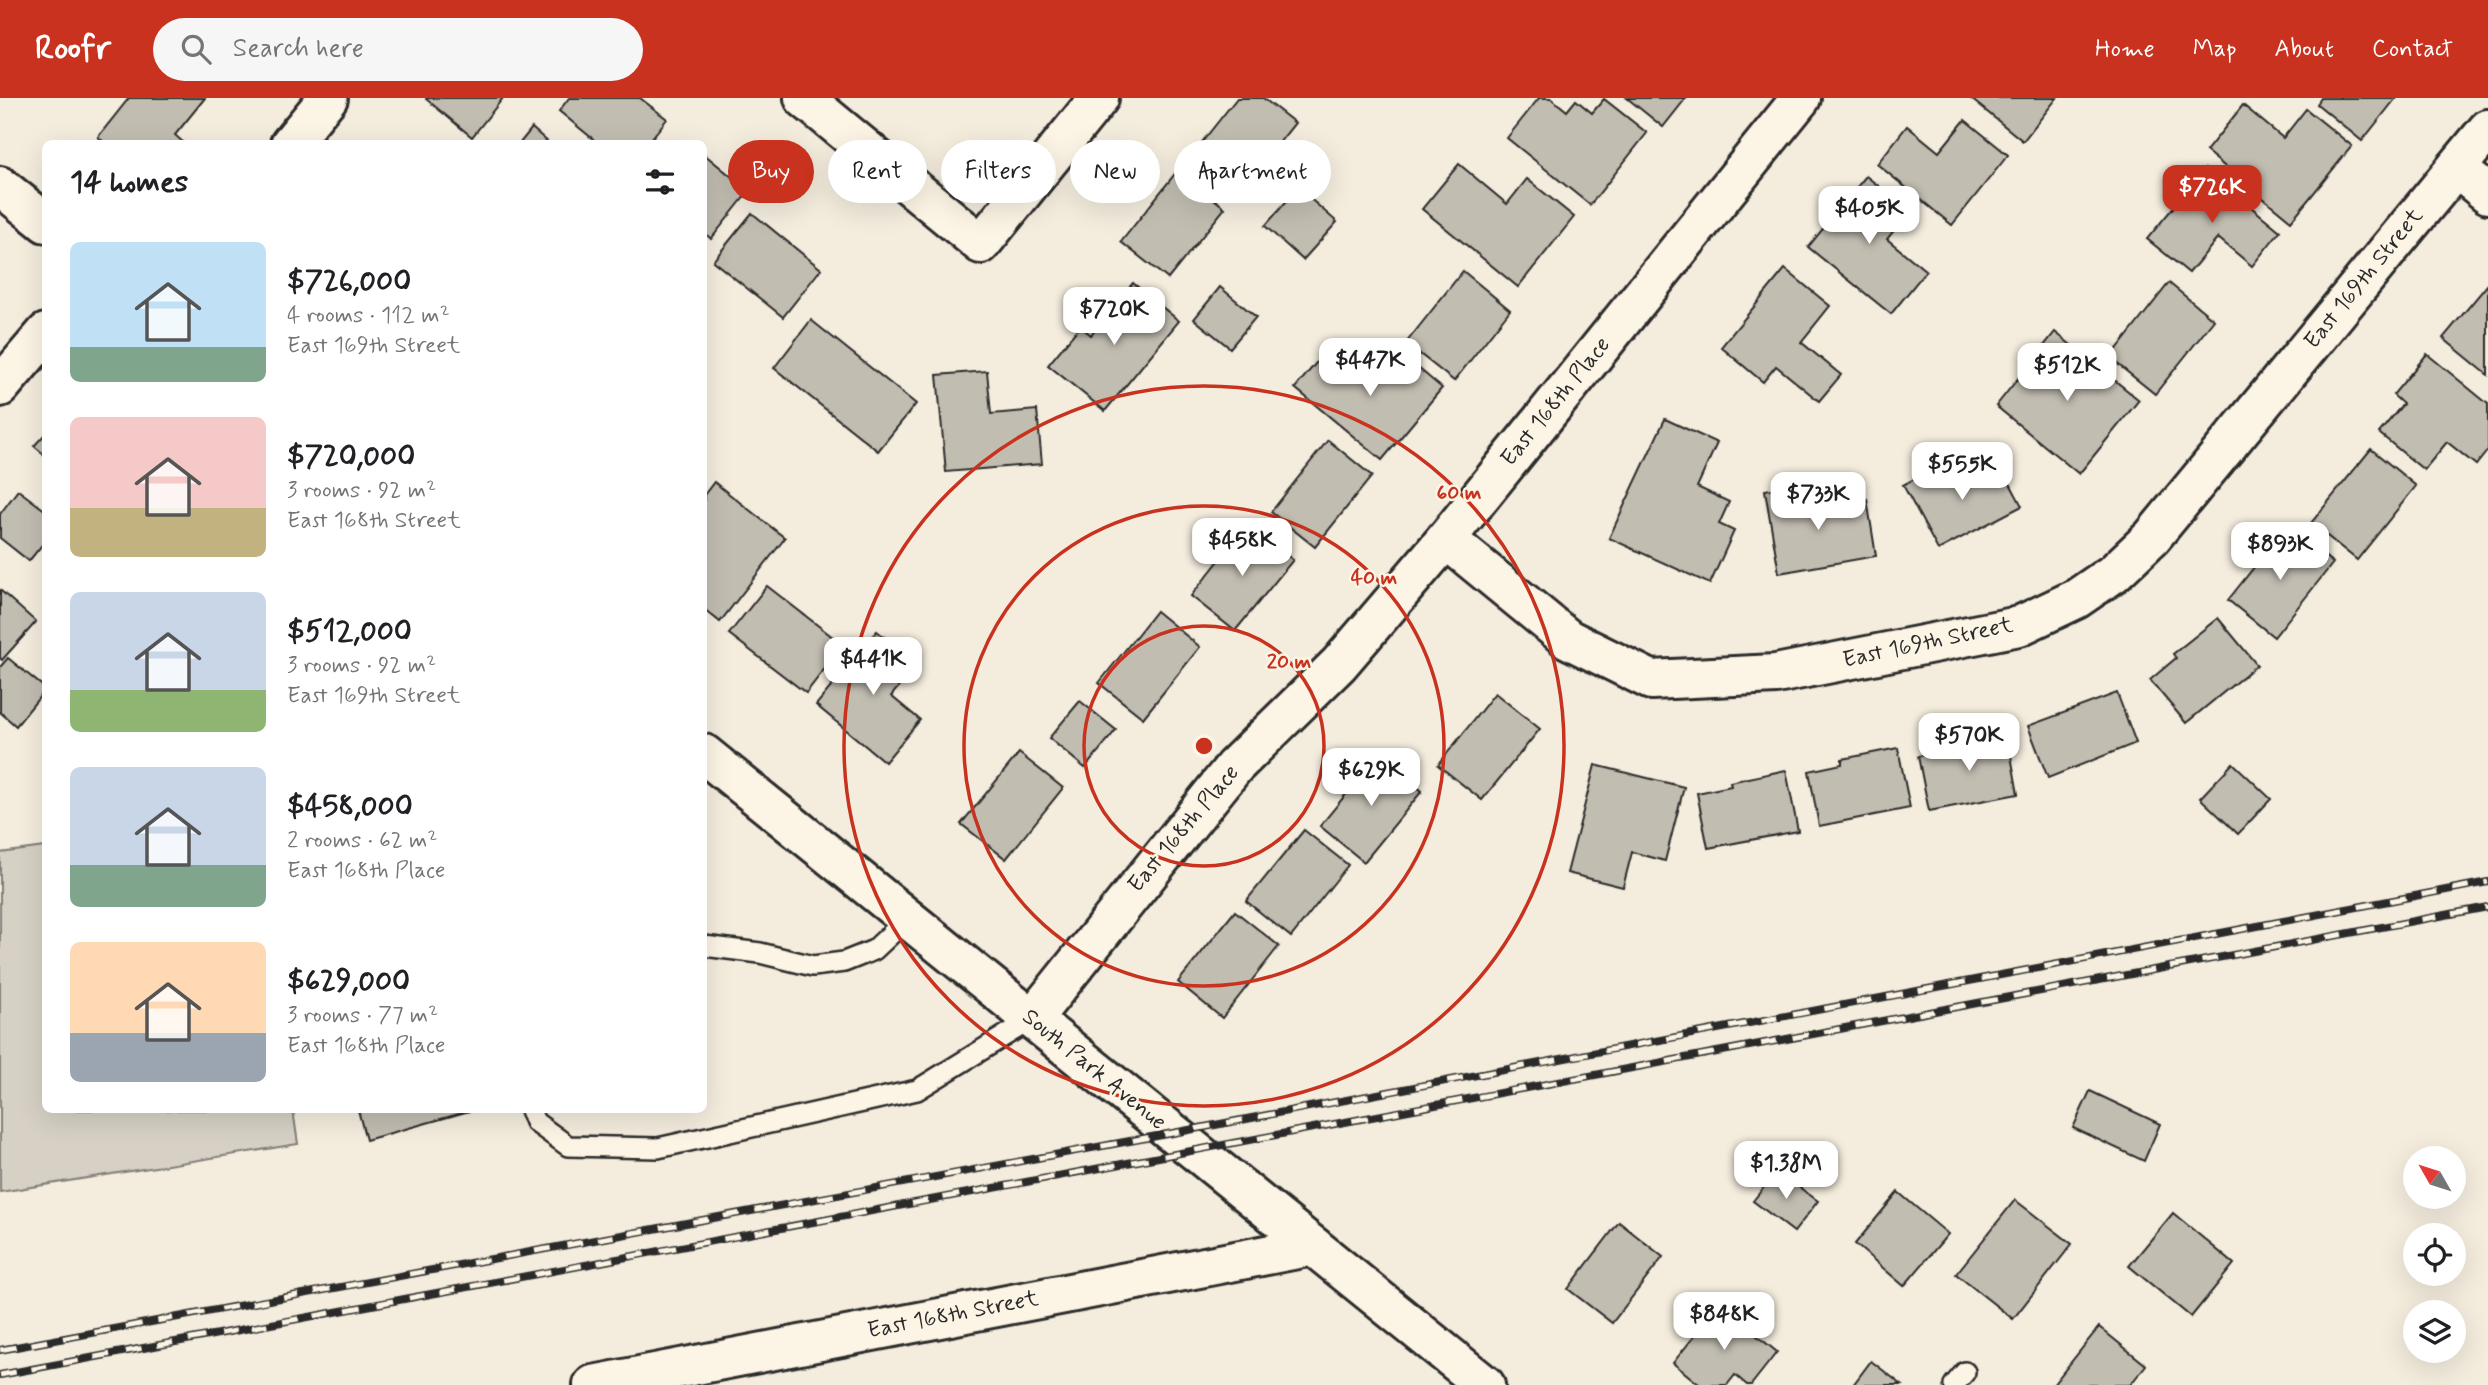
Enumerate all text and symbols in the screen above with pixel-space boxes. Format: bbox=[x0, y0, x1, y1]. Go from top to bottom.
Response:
search box bbox=[153, 18, 643, 81]
text: Roofr bbox=[35, 27, 111, 71]
icon: search bbox=[177, 30, 215, 68]
text: Search here bbox=[233, 32, 364, 66]
text: Home bbox=[2095, 34, 2155, 65]
text: Map bbox=[2193, 34, 2237, 65]
text: About bbox=[2275, 34, 2334, 65]
text: Contact bbox=[2372, 34, 2453, 65]
chip: Buy bbox=[728, 140, 814, 203]
chip: Rent bbox=[828, 140, 927, 203]
chip: Filters bbox=[941, 140, 1056, 203]
chip: New bbox=[1070, 140, 1160, 203]
chip: Apartment bbox=[1174, 140, 1331, 203]
text: 14 homes bbox=[70, 163, 188, 202]
icon: filters bbox=[641, 163, 679, 201]
pin: $726K bbox=[2163, 166, 2261, 225]
text: $726K bbox=[2179, 173, 2245, 203]
pin: $405K bbox=[1820, 186, 1918, 246]
text: $405K bbox=[1834, 194, 1904, 224]
street label: East 169th Street bbox=[2298, 202, 2430, 356]
text: $726,000 bbox=[287, 262, 411, 301]
icon: home bbox=[126, 270, 210, 354]
pin: $720K bbox=[1065, 288, 1163, 347]
text: $720K bbox=[1079, 295, 1149, 325]
text: 4 rooms · 112 m² bbox=[287, 301, 450, 331]
text: East 169th Street bbox=[287, 331, 460, 361]
street label: East 168th Place bbox=[1494, 331, 1618, 473]
pin: $447K bbox=[1321, 338, 1419, 398]
pin: $512K bbox=[2018, 344, 2116, 403]
text: $447K bbox=[1335, 346, 1405, 376]
text: $512K bbox=[2033, 351, 2101, 381]
text: $720,000 bbox=[287, 437, 415, 476]
pin: $555K bbox=[1913, 442, 2011, 502]
icon: home bbox=[126, 445, 210, 529]
text: $555K bbox=[1928, 450, 1996, 480]
pin: $733K bbox=[1769, 472, 1867, 532]
text: 3 rooms · 92 m² bbox=[287, 476, 436, 506]
text: 60 m bbox=[1436, 479, 1482, 507]
text: $733K bbox=[1787, 480, 1849, 510]
text: East 168th Street bbox=[287, 506, 461, 536]
pin: $458K bbox=[1193, 518, 1291, 578]
pin: $893K bbox=[2231, 522, 2329, 582]
text: $458K bbox=[1208, 526, 1276, 556]
text: $893K bbox=[2247, 530, 2313, 560]
text: 40 m bbox=[1351, 564, 1398, 592]
street label: East 169th Street bbox=[1840, 610, 2016, 676]
text: $512,000 bbox=[287, 612, 412, 651]
icon: home bbox=[126, 620, 210, 704]
pin: $441K bbox=[824, 638, 922, 697]
text: $441K bbox=[840, 645, 906, 675]
text: 20 m bbox=[1267, 648, 1312, 676]
text: 3 rooms · 92 m² bbox=[287, 651, 436, 681]
text: East 169th Street bbox=[287, 681, 460, 711]
pin: $570K bbox=[1920, 714, 2018, 773]
text: $570K bbox=[1935, 721, 2003, 751]
centre of rings bbox=[1192, 734, 1216, 758]
pin: $629K bbox=[1322, 748, 1420, 808]
text: $629K bbox=[1338, 756, 1404, 786]
street label: East 168th Place bbox=[1122, 759, 1246, 899]
text: $458,000 bbox=[287, 787, 413, 826]
icon: home bbox=[126, 795, 210, 879]
text: 2 rooms · 62 m² bbox=[287, 826, 438, 856]
text: East 168th Place bbox=[287, 856, 445, 886]
text: $629,000 bbox=[287, 962, 410, 1001]
icon: home bbox=[126, 970, 210, 1054]
text: 3 rooms · 77 m² bbox=[287, 1001, 438, 1031]
street label: South Park Avenue bbox=[1016, 1003, 1172, 1137]
text: East 168th Place bbox=[287, 1031, 445, 1061]
pin: $1.38M bbox=[1729, 1142, 1843, 1201]
north arrow bbox=[2403, 1146, 2466, 1209]
map controls bbox=[2403, 1146, 2466, 1363]
text: $1.38M bbox=[1750, 1149, 1822, 1179]
button: locate bbox=[2403, 1223, 2466, 1286]
street label: East 168th Street bbox=[865, 1284, 1042, 1346]
pin: $848K bbox=[1675, 1292, 1773, 1352]
text: $848K bbox=[1689, 1300, 1759, 1330]
button: layers bbox=[2403, 1300, 2466, 1363]

